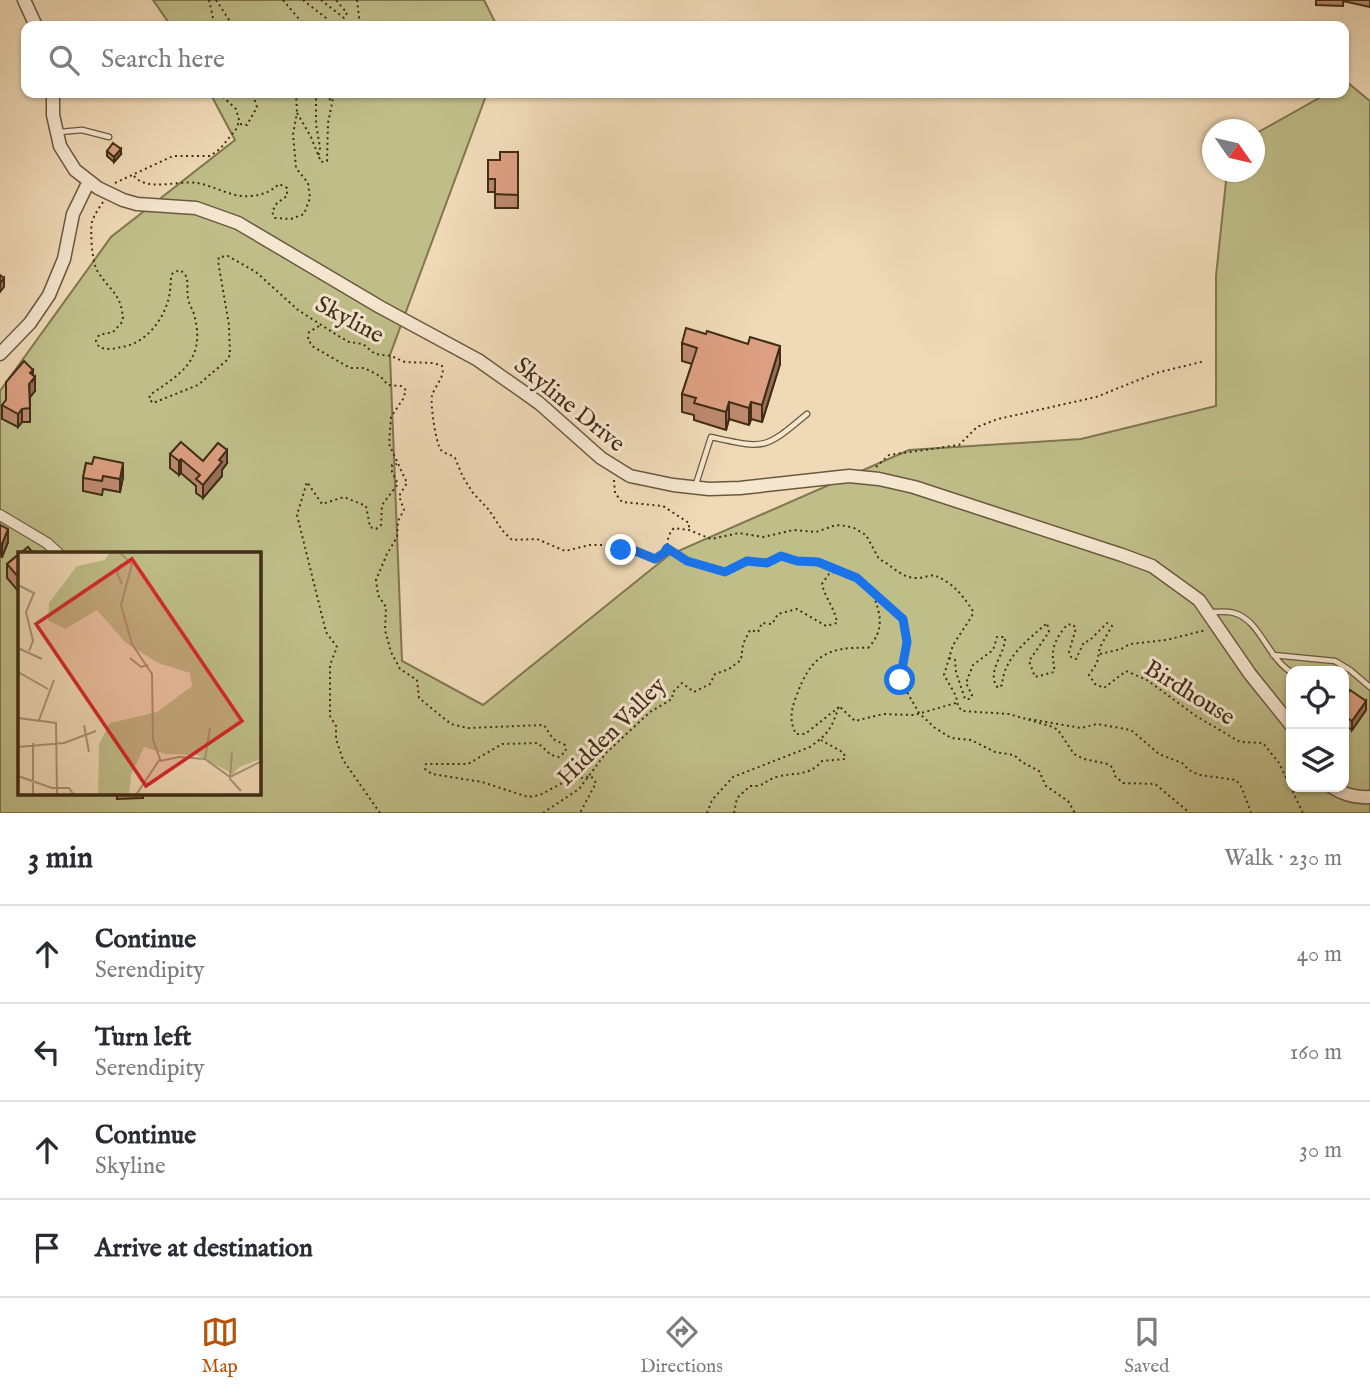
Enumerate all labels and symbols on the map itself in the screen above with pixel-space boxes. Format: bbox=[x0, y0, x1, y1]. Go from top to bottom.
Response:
north arrow bbox=[1202, 119, 1265, 182]
street label: Skyline bbox=[310, 289, 389, 351]
street label: Skyline Drive bbox=[507, 351, 631, 460]
route end bbox=[605, 534, 636, 565]
inset map bbox=[18, 552, 261, 796]
street label: Birdhouse bbox=[1138, 653, 1240, 733]
route start bbox=[884, 664, 915, 695]
street label: Hidden Valley bbox=[551, 671, 673, 793]

